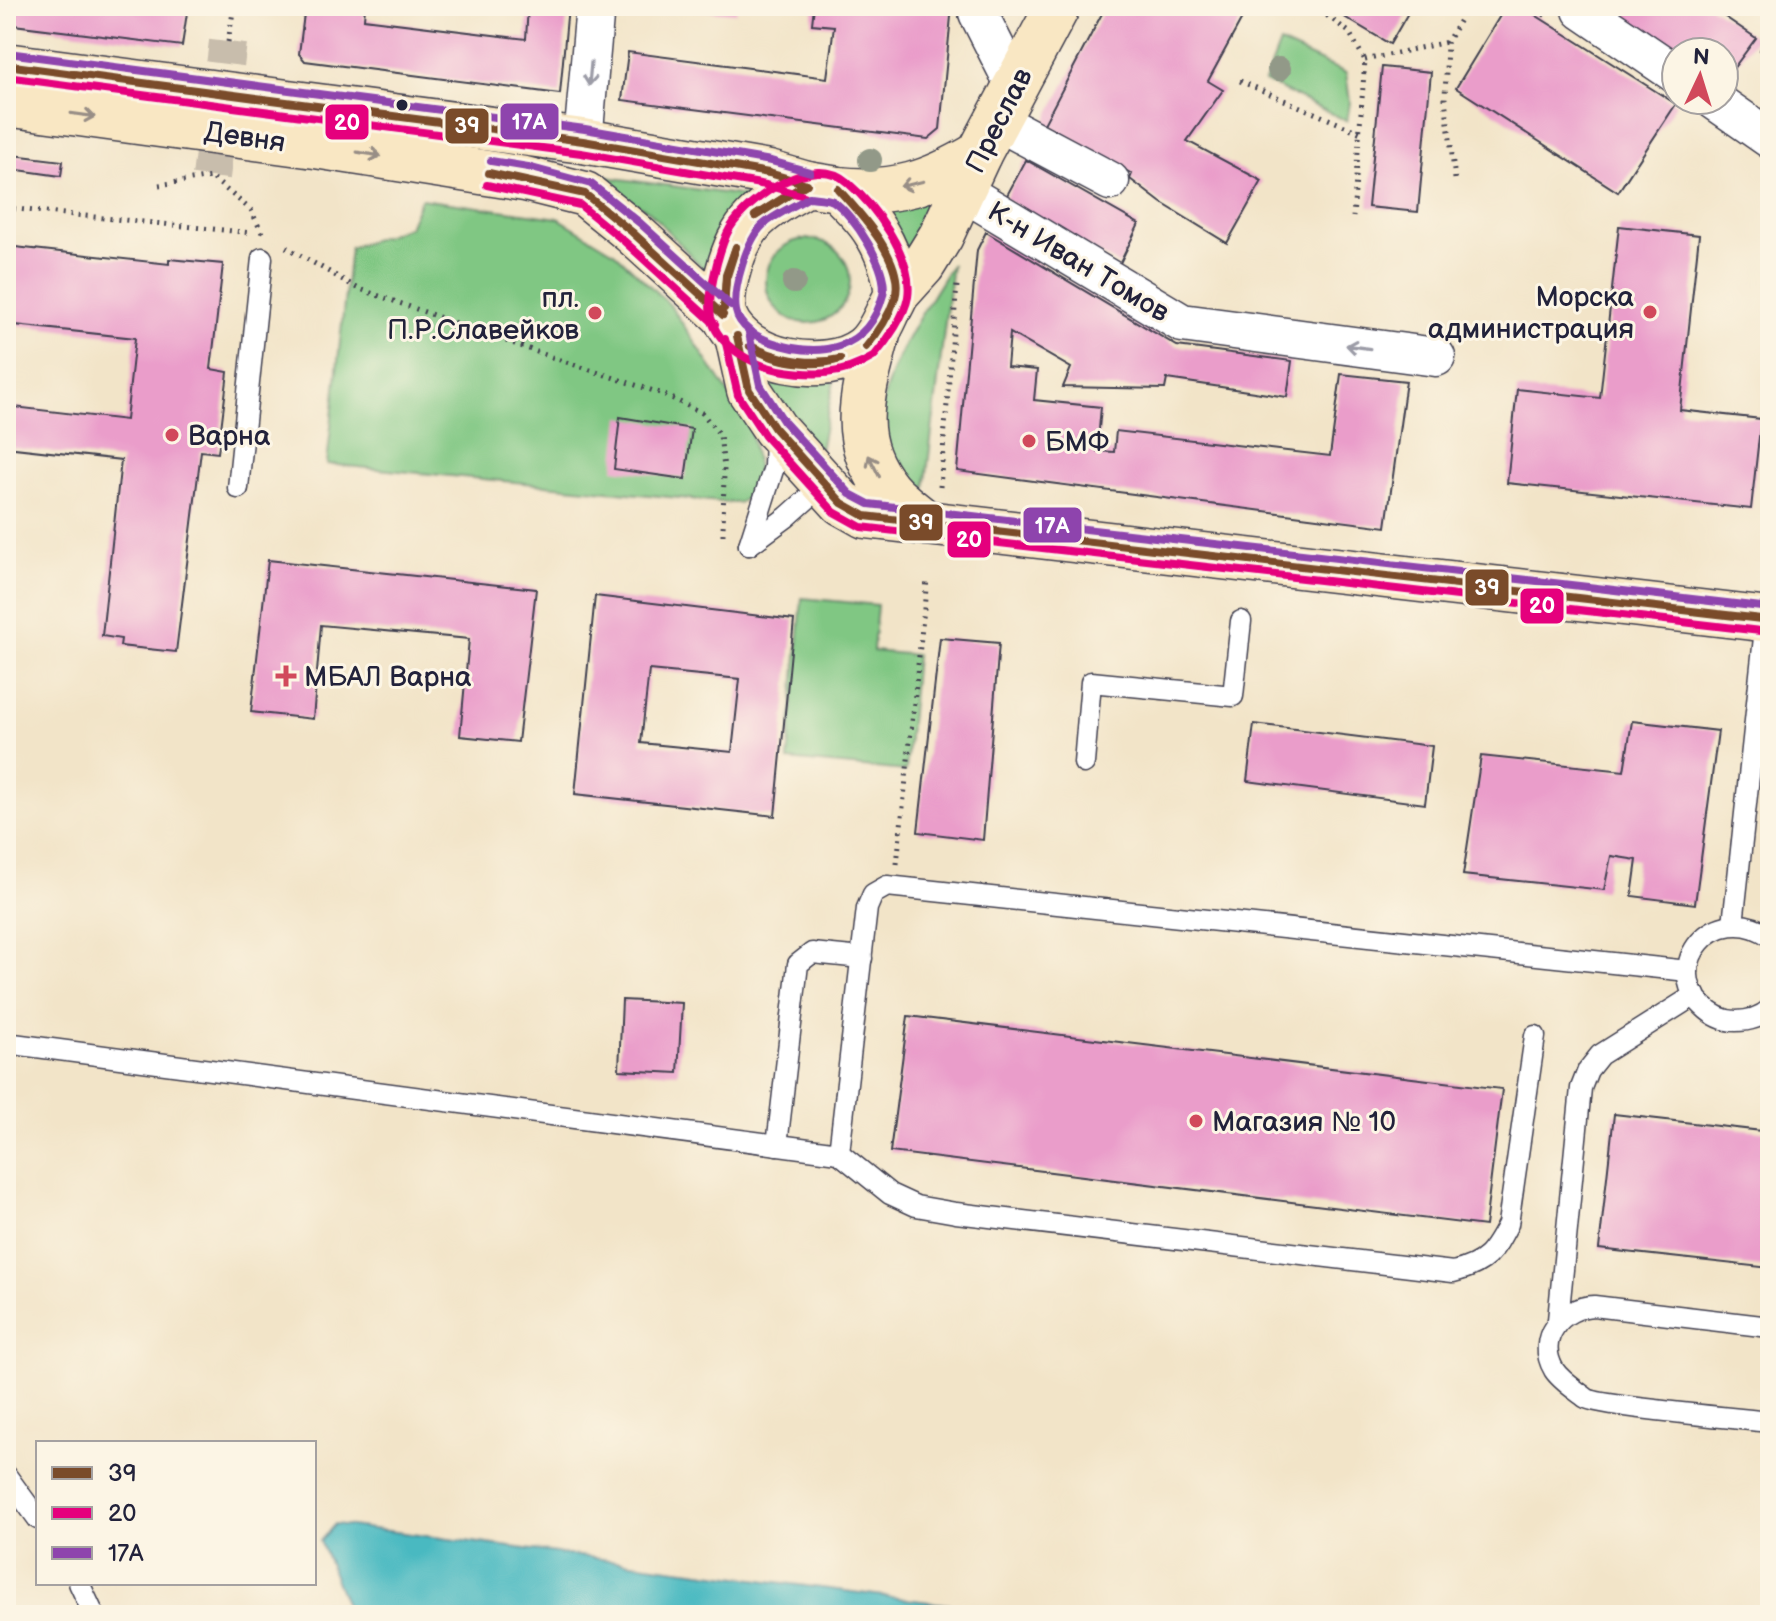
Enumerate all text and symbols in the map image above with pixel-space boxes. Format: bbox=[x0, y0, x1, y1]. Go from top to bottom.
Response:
north arrow bbox=[1660, 36, 1740, 116]
text: N bbox=[1692, 44, 1710, 72]
one-way arrow bbox=[582, 60, 597, 87]
street label: Преслав bbox=[959, 62, 1040, 179]
unlabelled marker bbox=[394, 97, 410, 113]
line badge: 17А bbox=[499, 102, 560, 141]
line badge: 20 bbox=[324, 103, 370, 141]
line badge: 39 bbox=[444, 107, 490, 145]
one-way arrow bbox=[70, 108, 95, 123]
text: 17А bbox=[511, 109, 547, 136]
text: 20 bbox=[334, 110, 360, 137]
text: 39 bbox=[454, 113, 480, 140]
street label: Девня bbox=[202, 115, 287, 159]
one-way arrow bbox=[355, 147, 381, 162]
one-way arrow bbox=[899, 177, 925, 192]
street label: К-н Иван Томов bbox=[982, 195, 1175, 330]
place label: Морска администрация bbox=[1428, 281, 1634, 346]
place label: пл. П.Р.Славeйков bbox=[387, 282, 579, 347]
marker: Морска администрация bbox=[1641, 303, 1659, 321]
marker: пл. П.Р.Славeйков bbox=[586, 304, 604, 322]
one-way arrow bbox=[1346, 339, 1372, 354]
place label: Варна bbox=[188, 420, 271, 453]
marker: Варна bbox=[163, 426, 181, 444]
place label: БМФ bbox=[1045, 426, 1109, 459]
marker: БМФ bbox=[1020, 432, 1038, 450]
one-way arrow bbox=[865, 455, 881, 478]
line badge: 39 bbox=[898, 503, 944, 542]
line badge: 17А bbox=[1022, 506, 1083, 544]
text: 39 bbox=[908, 510, 934, 537]
text: 17А bbox=[1034, 513, 1070, 540]
line badge: 20 bbox=[946, 520, 992, 559]
text: 20 bbox=[956, 527, 982, 554]
line badge: 39 bbox=[1464, 568, 1510, 607]
text: 39 bbox=[1474, 575, 1500, 602]
line badge: 20 bbox=[1519, 587, 1565, 625]
text: 20 bbox=[1529, 593, 1555, 620]
place label: МБАЛ Варна bbox=[304, 661, 472, 694]
marker: МБАЛ Варна bbox=[275, 665, 297, 687]
place label: Магазия № 10 bbox=[1212, 1106, 1396, 1139]
marker: Магазия № 10 bbox=[1187, 1112, 1205, 1130]
legend bbox=[36, 1441, 316, 1585]
text: 39 bbox=[108, 1459, 137, 1488]
text: 20 bbox=[108, 1499, 136, 1528]
text: 17А bbox=[108, 1539, 144, 1568]

